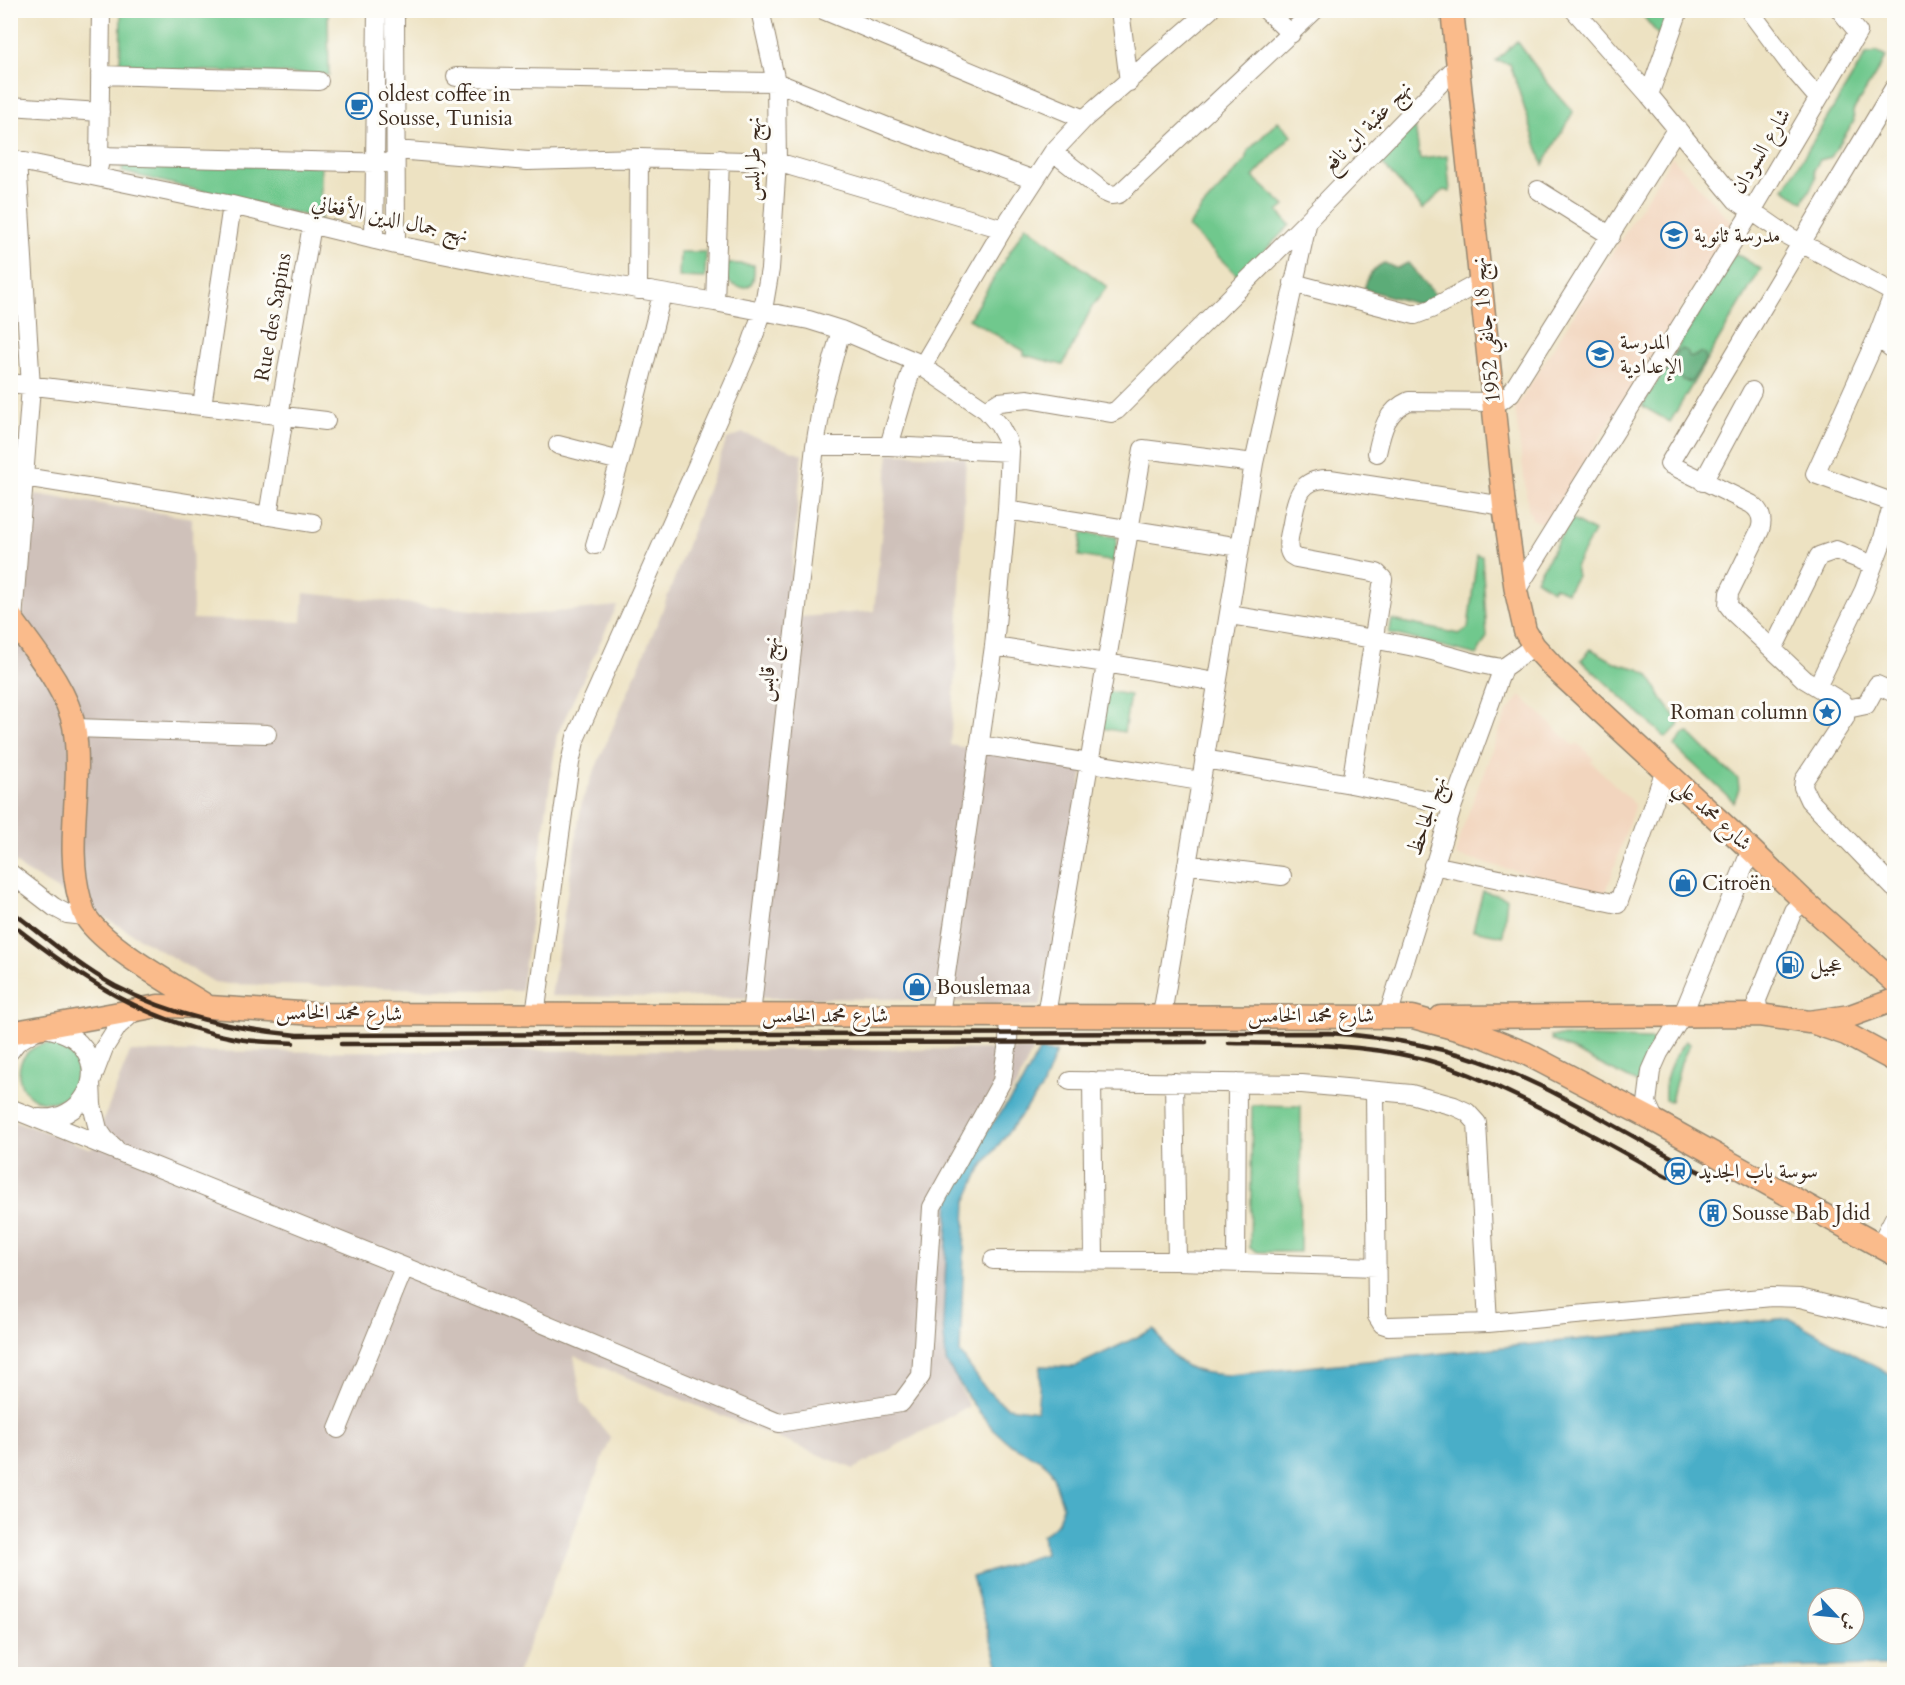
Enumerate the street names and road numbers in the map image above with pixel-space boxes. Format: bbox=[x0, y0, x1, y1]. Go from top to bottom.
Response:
street label: نهج عقبة ابن نافع bbox=[1316, 74, 1421, 182]
street label: شارع السودان bbox=[1724, 103, 1801, 201]
street label: نهج طرابلس bbox=[738, 116, 772, 202]
street label: نهج جمال الدين الأفغاني bbox=[308, 187, 471, 254]
street label: Rue des Sapins bbox=[247, 250, 299, 384]
street label: نهج 18 جانفي 1952 bbox=[1464, 255, 1513, 404]
street label: نهج قابس bbox=[750, 635, 790, 704]
street label: نهج الجاحظ bbox=[1400, 772, 1458, 861]
street label: شارع محمد علي bbox=[1665, 772, 1758, 861]
street label: شارع محمد الخامس bbox=[276, 997, 402, 1032]
street label: شارع محمد الخامس bbox=[762, 1001, 888, 1033]
street label: شارع محمد الخامس bbox=[1248, 1001, 1374, 1033]

